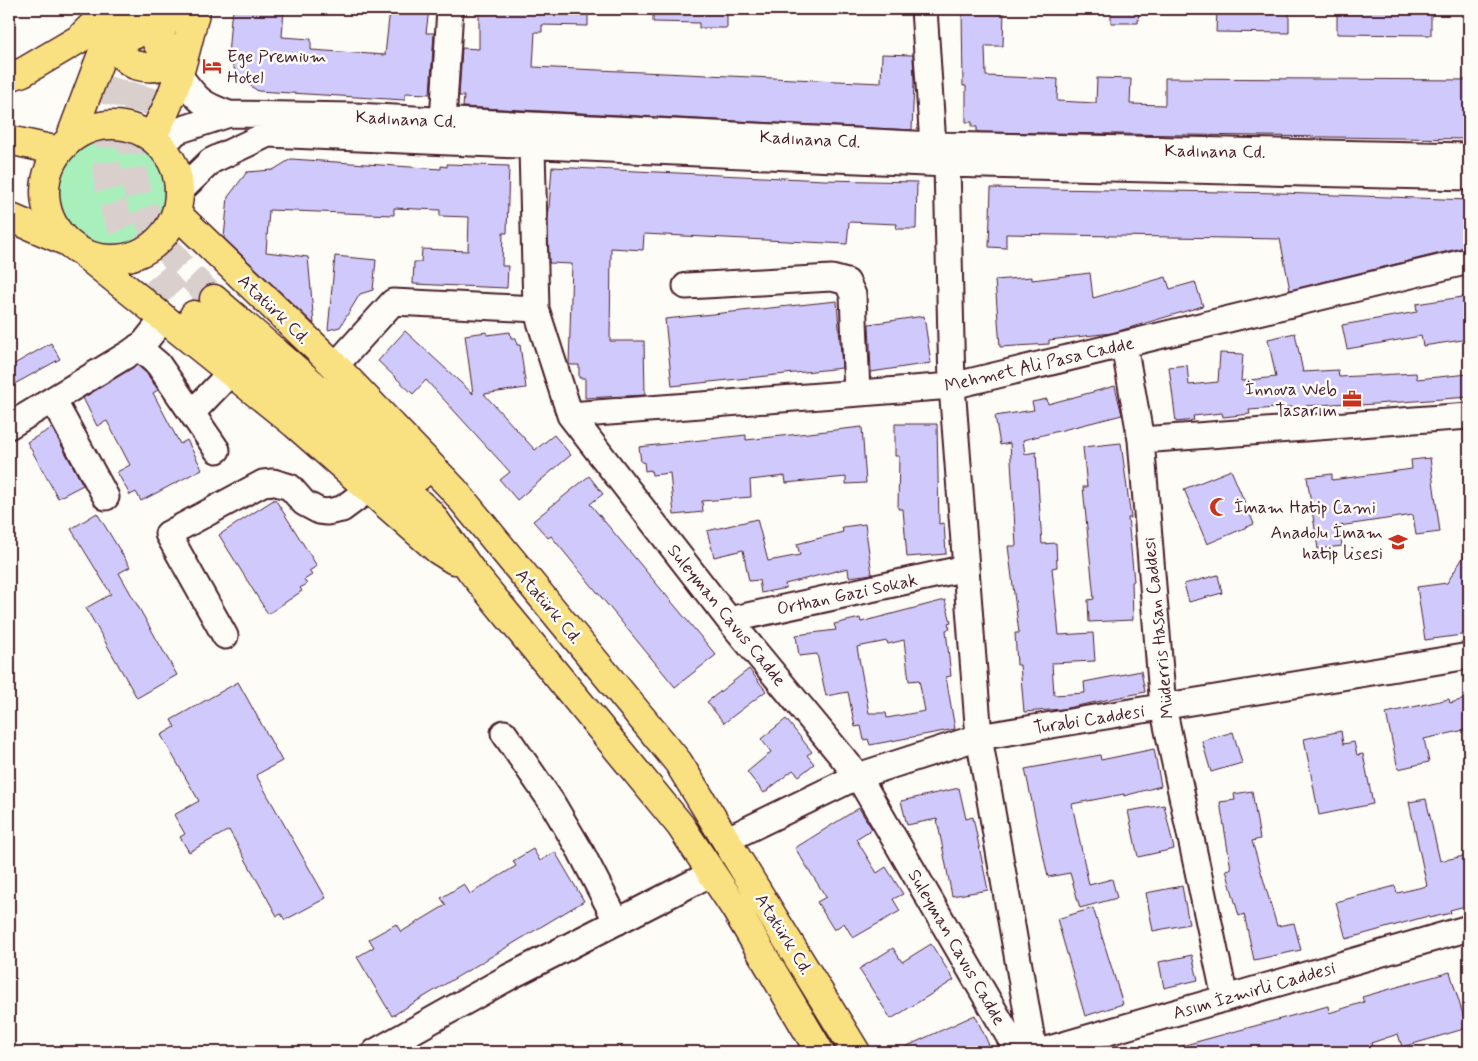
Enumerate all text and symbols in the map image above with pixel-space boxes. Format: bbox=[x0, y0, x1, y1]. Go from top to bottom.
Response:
place label: Ege Premium Hotel bbox=[227, 45, 326, 90]
hotel icon: Ege Premium Hotel bbox=[201, 55, 223, 77]
street label: Kadınana Cd. bbox=[355, 105, 457, 135]
street label: Kadınana Cd. bbox=[759, 125, 861, 155]
street label: Kadınana Cd. bbox=[1164, 139, 1266, 165]
street label: Atatürk Cd. bbox=[232, 269, 315, 350]
street label: Mehmet Ali Pasa Cadde bbox=[942, 331, 1136, 398]
place label: İnnova Web Tasarım bbox=[1245, 378, 1337, 423]
office icon: İnnova Web Tasarım bbox=[1341, 388, 1363, 410]
mosque icon: İmam Hatip Cami bbox=[1208, 496, 1230, 518]
place label: İmam Hatip Cami bbox=[1234, 496, 1376, 520]
place label: Anadolu İmam hatip lisesi bbox=[1271, 521, 1383, 566]
school or university icon: Anadolu İmam hatip lisesi bbox=[1387, 531, 1409, 553]
street label: Müderris Hasan Caddesi bbox=[1138, 536, 1180, 720]
street label: Suleyman Cavus Cadde bbox=[661, 539, 791, 692]
street label: Atatürk Cd. bbox=[510, 564, 587, 649]
street label: Orthan Gazi Sokak bbox=[775, 568, 920, 622]
street label: Turabi Caddesi bbox=[1032, 699, 1146, 741]
street label: Suleyman Cavus Cadde bbox=[902, 865, 1011, 1030]
street label: Atatürk Cd. bbox=[749, 889, 818, 980]
street label: Asım İzmirli Caddesi bbox=[1170, 956, 1339, 1026]

